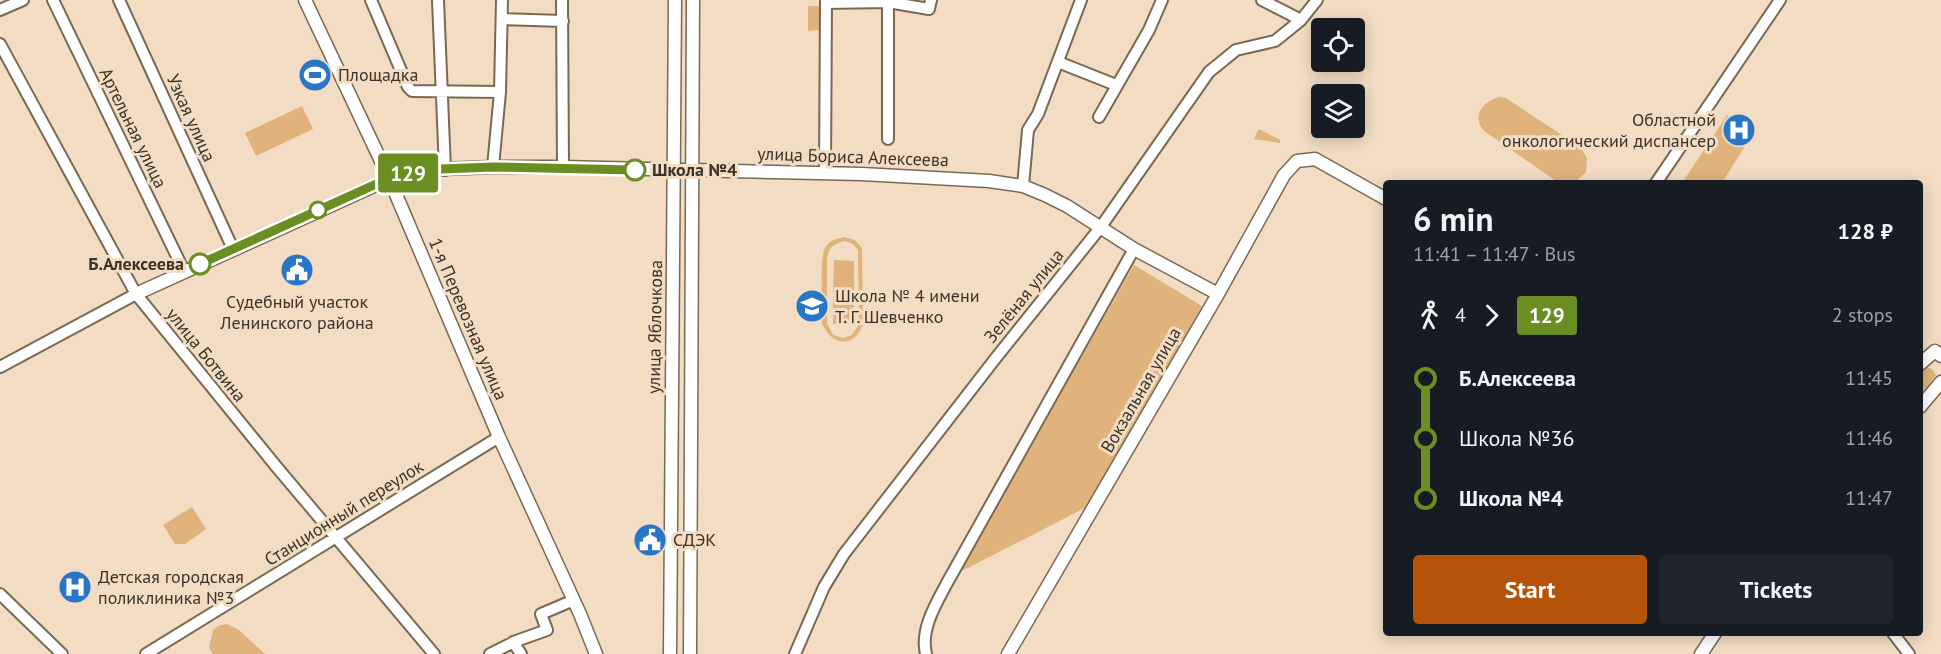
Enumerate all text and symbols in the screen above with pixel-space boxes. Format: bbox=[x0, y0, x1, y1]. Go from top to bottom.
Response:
map controls bbox=[1311, 18, 1365, 138]
button: locate bbox=[1311, 18, 1365, 72]
sports icon: Площадка bbox=[297, 57, 333, 93]
place label: Площадка bbox=[338, 63, 418, 86]
street label: Артельная улица bbox=[94, 64, 172, 192]
street label: Узкая улица bbox=[162, 70, 221, 165]
button: layers bbox=[1311, 84, 1365, 138]
place label: Областной онкологический диспансер bbox=[1502, 108, 1716, 152]
hospital icon: Областной онкологический диспансер bbox=[1721, 112, 1757, 148]
street label: улица Бориса Алексеева bbox=[757, 142, 949, 171]
line badge: 129 bbox=[374, 154, 442, 192]
place label: Школа №4 bbox=[652, 158, 737, 181]
marker: Школа №4 bbox=[624, 159, 646, 181]
text: 129 bbox=[390, 160, 426, 187]
text: 6 min bbox=[1413, 197, 1494, 240]
unlabelled marker bbox=[309, 201, 327, 219]
text: 128 ₽ bbox=[1838, 217, 1893, 245]
street label: 1-я Перевозная улица bbox=[424, 234, 513, 403]
text: 11:41 – 11:47 · Bus bbox=[1413, 241, 1575, 267]
street label: Зелёная улица bbox=[979, 244, 1069, 347]
place label: Б.Алексеева bbox=[88, 252, 184, 275]
public building icon: Судебный участок Ленинского района bbox=[279, 252, 315, 288]
marker: Б.Алексеева bbox=[189, 253, 211, 275]
street label: улица Яблочкова bbox=[642, 260, 667, 394]
place label: Школа № 4 имени Т. Г. Шевченко bbox=[835, 284, 980, 328]
school or university icon: Школа № 4 имени Т. Г. Шевченко bbox=[794, 288, 830, 324]
place label: Судебный участок Ленинского района bbox=[219, 290, 374, 334]
icon: walk bbox=[1413, 299, 1446, 332]
icon: forward bbox=[1475, 299, 1508, 332]
text: 4 bbox=[1455, 302, 1466, 328]
text: 129 bbox=[1529, 302, 1565, 329]
text: 2 stops bbox=[1832, 302, 1893, 328]
street label: улица Ботвина bbox=[161, 303, 251, 406]
street label: Вокзальная улица bbox=[1095, 323, 1186, 456]
text: Б.Алексеева bbox=[1459, 364, 1576, 392]
text: 11:45 bbox=[1845, 365, 1893, 391]
text: Школа №36 bbox=[1459, 424, 1575, 452]
text: 11:46 bbox=[1845, 425, 1893, 451]
street label: Станционный переулок bbox=[260, 454, 428, 571]
text: Школа №4 bbox=[1459, 484, 1563, 512]
text: 11:47 bbox=[1845, 485, 1893, 511]
public building icon: СДЭК bbox=[632, 522, 668, 558]
place label: СДЭК bbox=[673, 528, 716, 551]
button: Start bbox=[1413, 555, 1647, 624]
button: Tickets bbox=[1659, 555, 1893, 624]
place label: Детская городская поликлиника №3 bbox=[98, 565, 244, 609]
hospital icon: Детская городская поликлиника №3 bbox=[57, 569, 93, 605]

